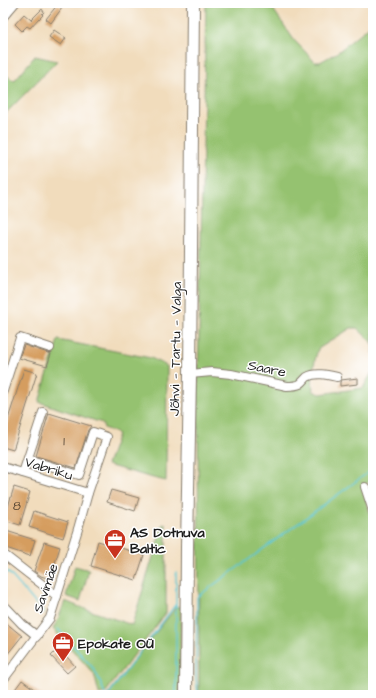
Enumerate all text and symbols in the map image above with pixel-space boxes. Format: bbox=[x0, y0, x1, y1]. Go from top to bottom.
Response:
street label: Jõhvi — Tartu — Valga bbox=[165, 282, 187, 416]
street label: Saare bbox=[246, 355, 288, 383]
house number: 1 bbox=[63, 433, 65, 450]
street label: Vabriku bbox=[22, 452, 75, 486]
house number: 8 bbox=[13, 498, 21, 515]
place label: AS Dotnuva Baltic bbox=[130, 523, 206, 559]
office icon: AS Dotnuva Baltic bbox=[102, 527, 128, 560]
street label: Savimäe bbox=[28, 561, 64, 616]
office icon: Epokate OÜ bbox=[50, 630, 76, 663]
place label: Epokate OÜ bbox=[78, 634, 154, 654]

